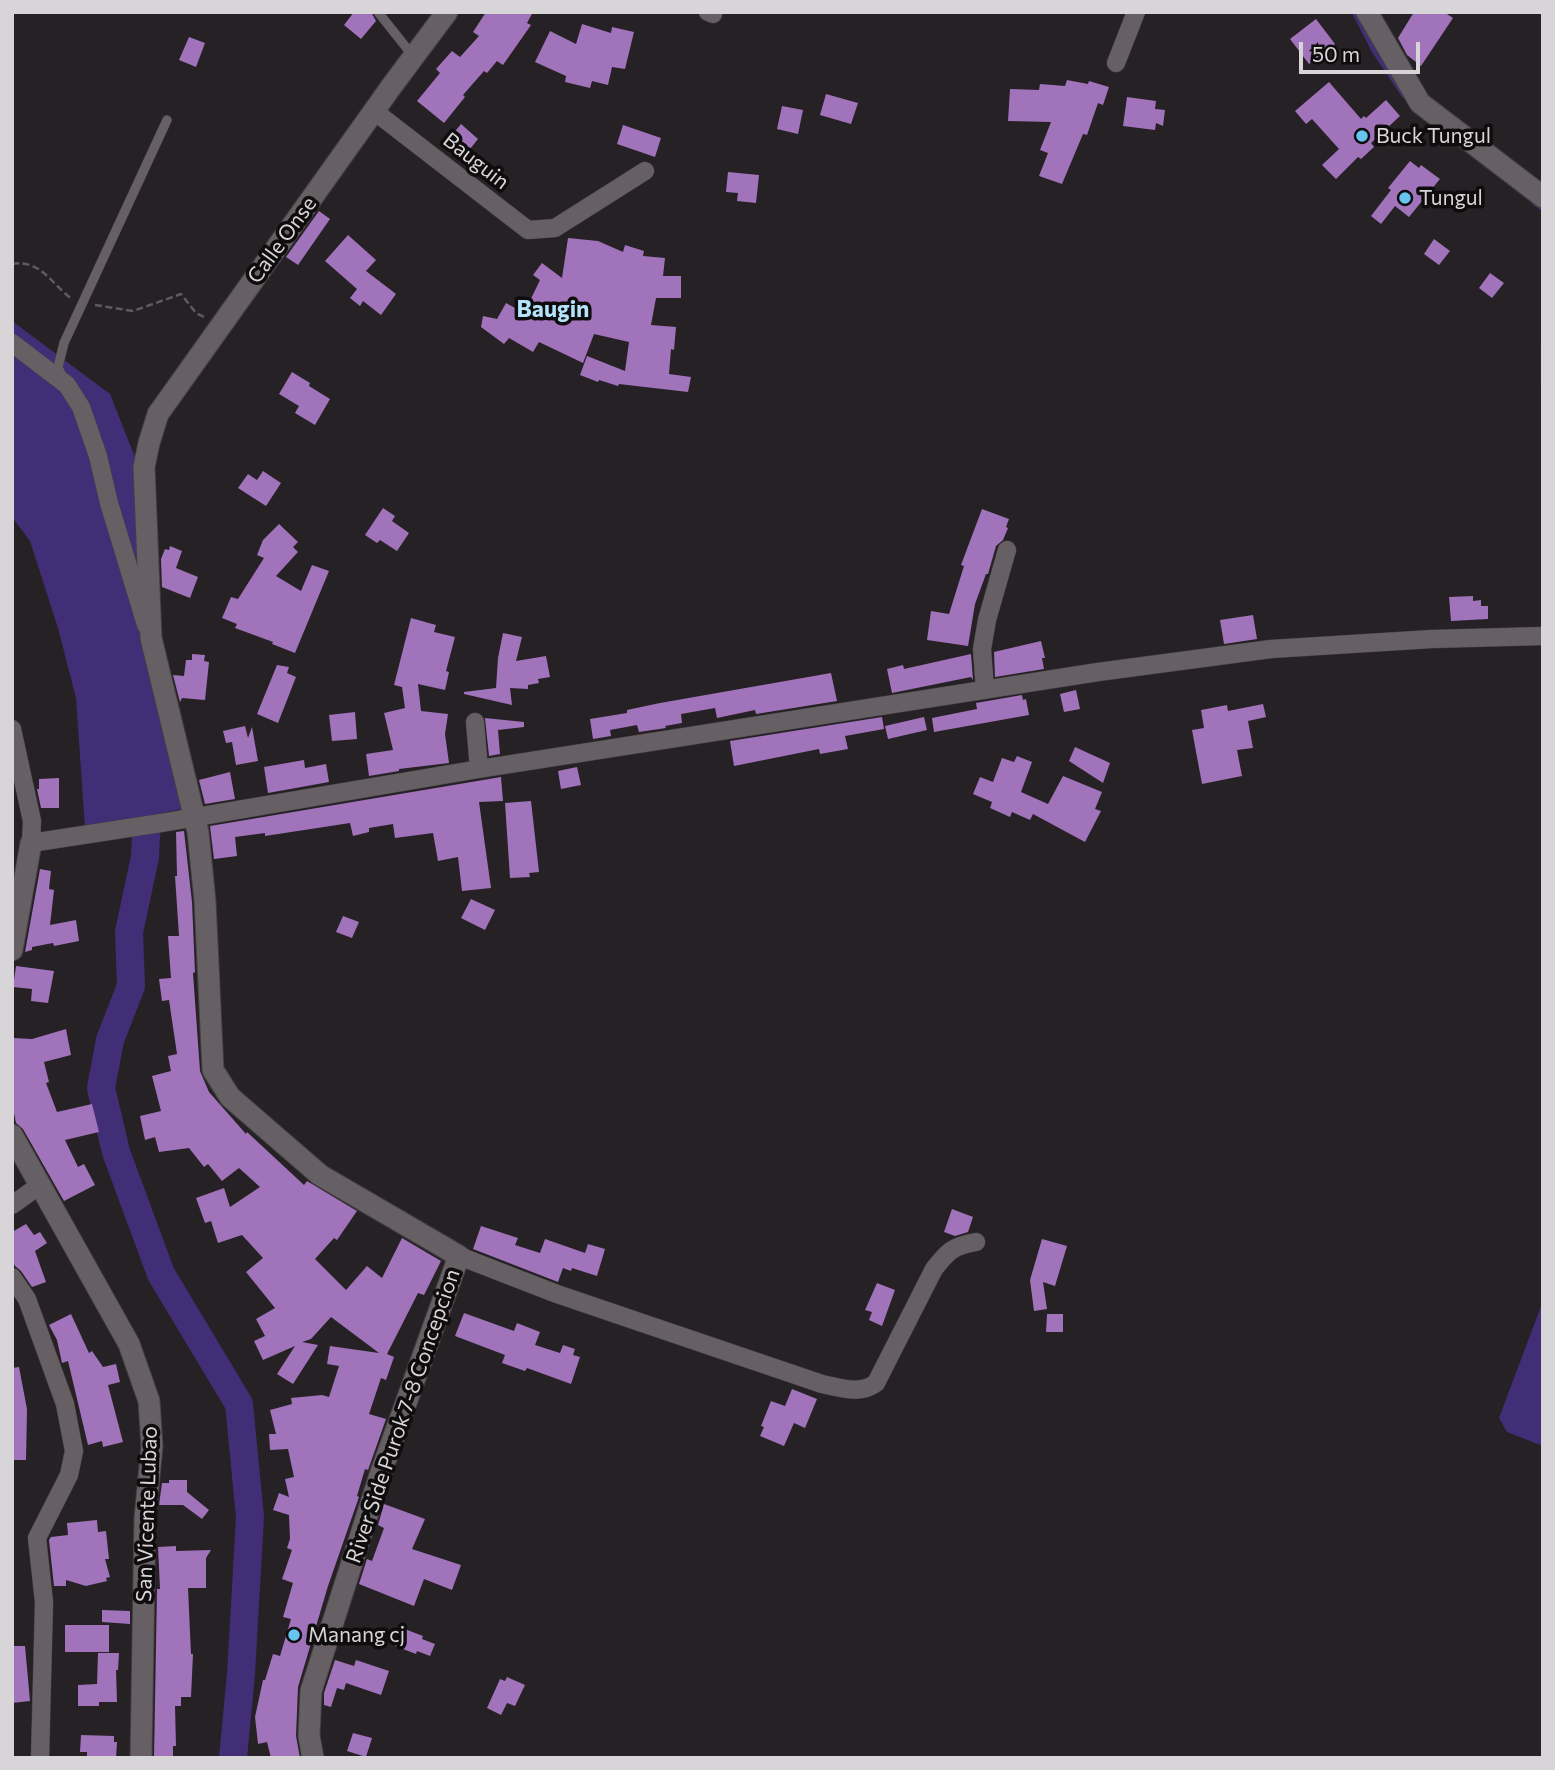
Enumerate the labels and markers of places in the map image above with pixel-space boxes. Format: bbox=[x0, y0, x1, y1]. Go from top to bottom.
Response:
place label: Buck Tungul bbox=[1376, 123, 1491, 149]
marker: Buck Tungul bbox=[1354, 128, 1370, 144]
place label: Tungul bbox=[1419, 185, 1483, 211]
marker: Tungul bbox=[1397, 190, 1413, 206]
place label: Manang cj bbox=[308, 1622, 405, 1648]
marker: Manang cj bbox=[286, 1627, 302, 1643]

